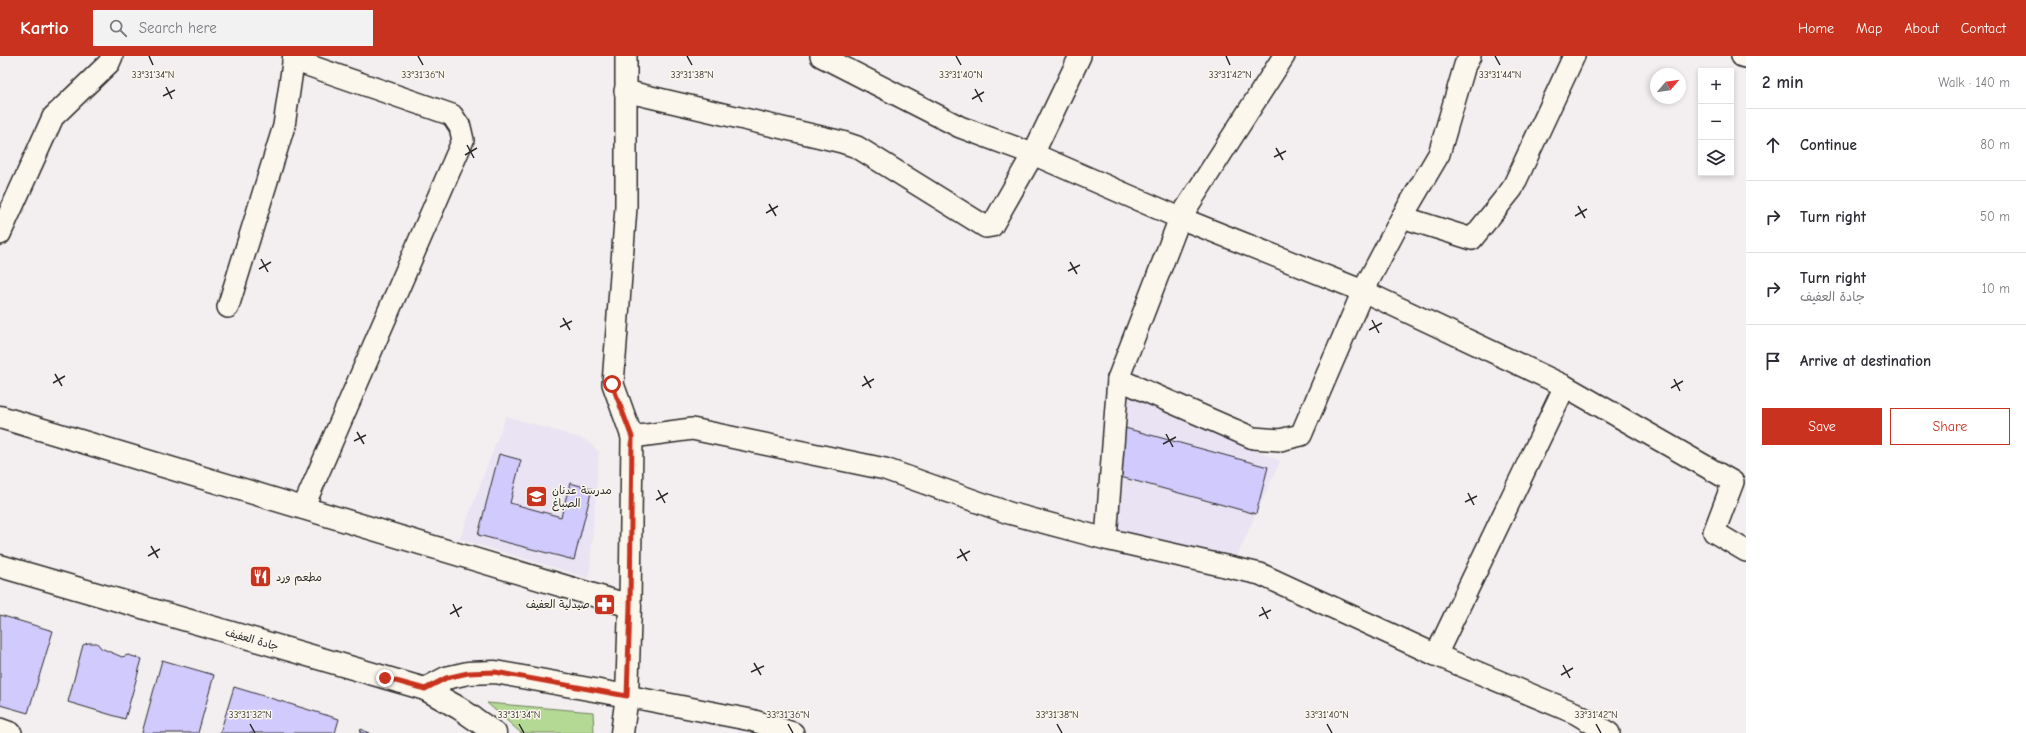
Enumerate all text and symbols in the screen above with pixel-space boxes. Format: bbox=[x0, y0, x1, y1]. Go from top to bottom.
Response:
search box bbox=[93, 10, 373, 46]
text: Kartio bbox=[20, 17, 69, 39]
icon: search bbox=[107, 17, 129, 39]
text: Search here bbox=[139, 19, 217, 37]
text: Home bbox=[1798, 20, 1834, 37]
text: Map bbox=[1856, 20, 1882, 37]
text: About bbox=[1904, 20, 1939, 37]
text: Contact bbox=[1961, 20, 2006, 37]
north arrow bbox=[1650, 68, 1686, 104]
map controls bbox=[1698, 68, 1734, 176]
button: + bbox=[1698, 68, 1734, 104]
text: 33°31'34"N bbox=[132, 69, 174, 81]
text: 33°31'36"N bbox=[401, 69, 445, 81]
text: 33°31'38"N bbox=[670, 69, 714, 81]
text: 33°31'40"N bbox=[939, 69, 983, 81]
text: 33°31'42"N bbox=[1209, 69, 1251, 81]
text: 33°31'44"N bbox=[1479, 69, 1521, 81]
text: 2 min bbox=[1762, 73, 1803, 92]
text: Walk · 140 m bbox=[1938, 75, 2010, 90]
button: − bbox=[1698, 104, 1734, 140]
icon: ahead bbox=[1762, 134, 1784, 156]
text: Continue bbox=[1800, 136, 1857, 154]
text: 80 m bbox=[1980, 137, 2010, 152]
button: layers bbox=[1698, 140, 1734, 176]
icon: right bbox=[1762, 206, 1784, 228]
text: Turn right bbox=[1800, 208, 1866, 226]
text: 50 m bbox=[1980, 209, 2010, 224]
text: Turn right bbox=[1800, 269, 1866, 287]
icon: right bbox=[1762, 278, 1784, 300]
text: 10 m bbox=[1982, 281, 2010, 296]
text: جادة العفيف bbox=[1800, 289, 1865, 304]
icon: arrive bbox=[1762, 350, 1784, 372]
text: Arrive at destination bbox=[1800, 352, 1931, 370]
route start bbox=[603, 375, 621, 393]
button: Save bbox=[1762, 408, 1882, 445]
button: Share bbox=[1890, 408, 2010, 445]
school or university icon: مدرسة عدنان الصباغ bbox=[523, 483, 549, 509]
place label: مدرسة عدنان الصباغ bbox=[552, 484, 612, 512]
restaurant icon: مطعم ورد bbox=[247, 564, 273, 590]
place label: مطعم ورد bbox=[276, 571, 322, 586]
pharmacy icon: صيدلية العفيف bbox=[592, 591, 618, 617]
place label: صيدلية العفيف bbox=[526, 598, 590, 611]
street label: جادة العفيف bbox=[224, 626, 280, 653]
route end bbox=[376, 669, 394, 687]
text: 33°31'32"N bbox=[228, 709, 272, 721]
text: 33°31'34"N bbox=[498, 709, 540, 721]
text: 33°31'36"N bbox=[766, 709, 810, 721]
text: 33°31'38"N bbox=[1035, 709, 1079, 721]
text: 33°31'40"N bbox=[1305, 709, 1349, 721]
text: 33°31'42"N bbox=[1575, 709, 1617, 721]

